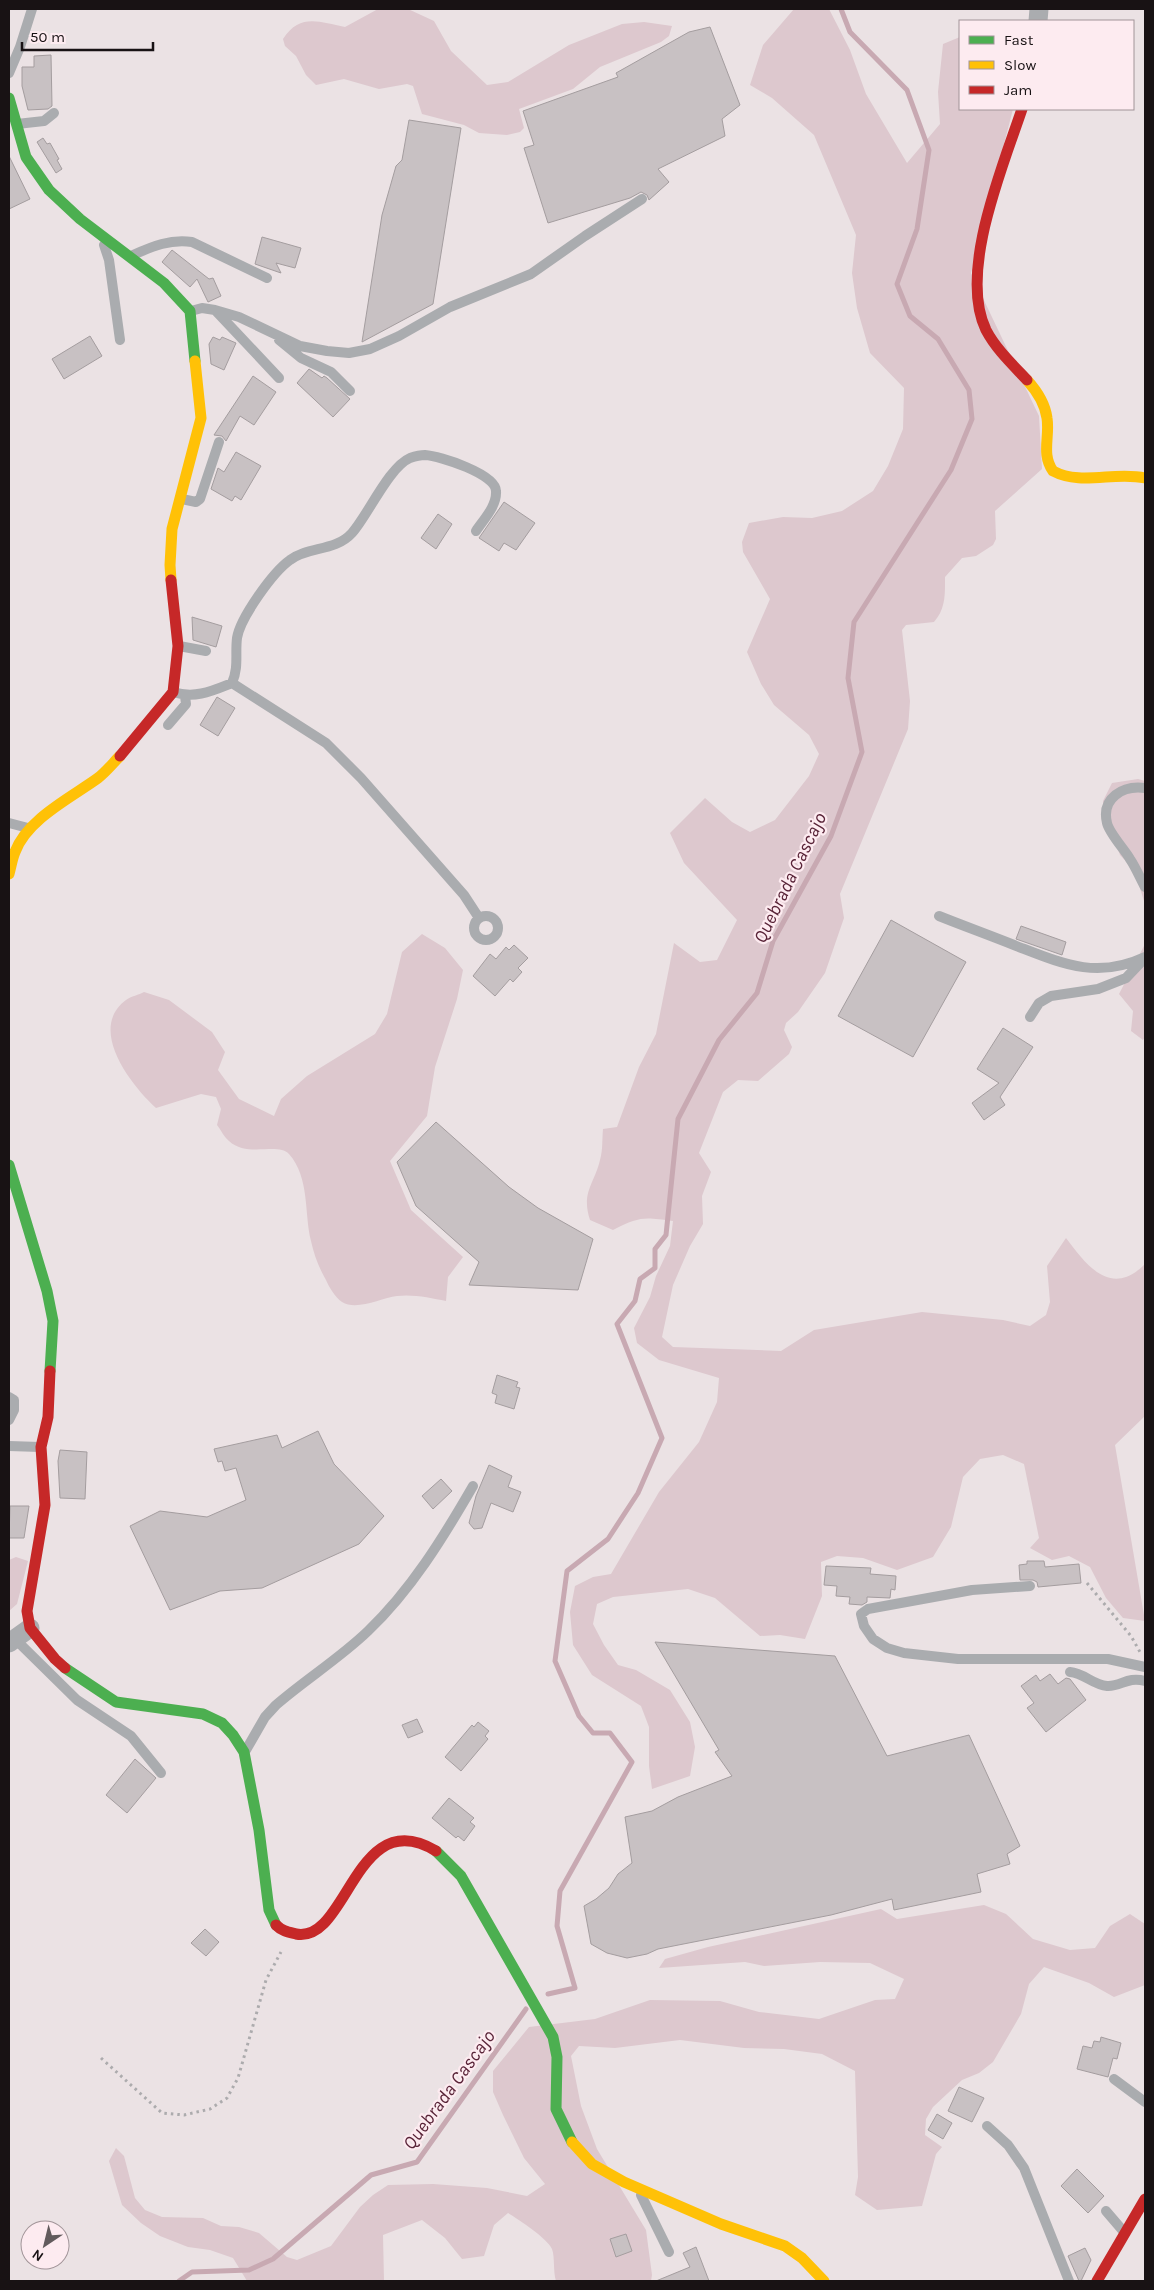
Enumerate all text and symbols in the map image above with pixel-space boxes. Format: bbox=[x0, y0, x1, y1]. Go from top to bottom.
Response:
scale bar bbox=[22, 20, 154, 52]
legend bbox=[959, 20, 1134, 110]
text: 50 m bbox=[30, 28, 65, 46]
text: Fast bbox=[1004, 31, 1034, 49]
text: Slow bbox=[1004, 56, 1036, 74]
text: Jam bbox=[1004, 81, 1032, 99]
water label: Quebrada Cascajo bbox=[749, 809, 831, 947]
water label: Quebrada Cascajo bbox=[398, 2025, 500, 2154]
north arrow bbox=[20, 2220, 70, 2270]
text: N bbox=[29, 2245, 47, 2265]

